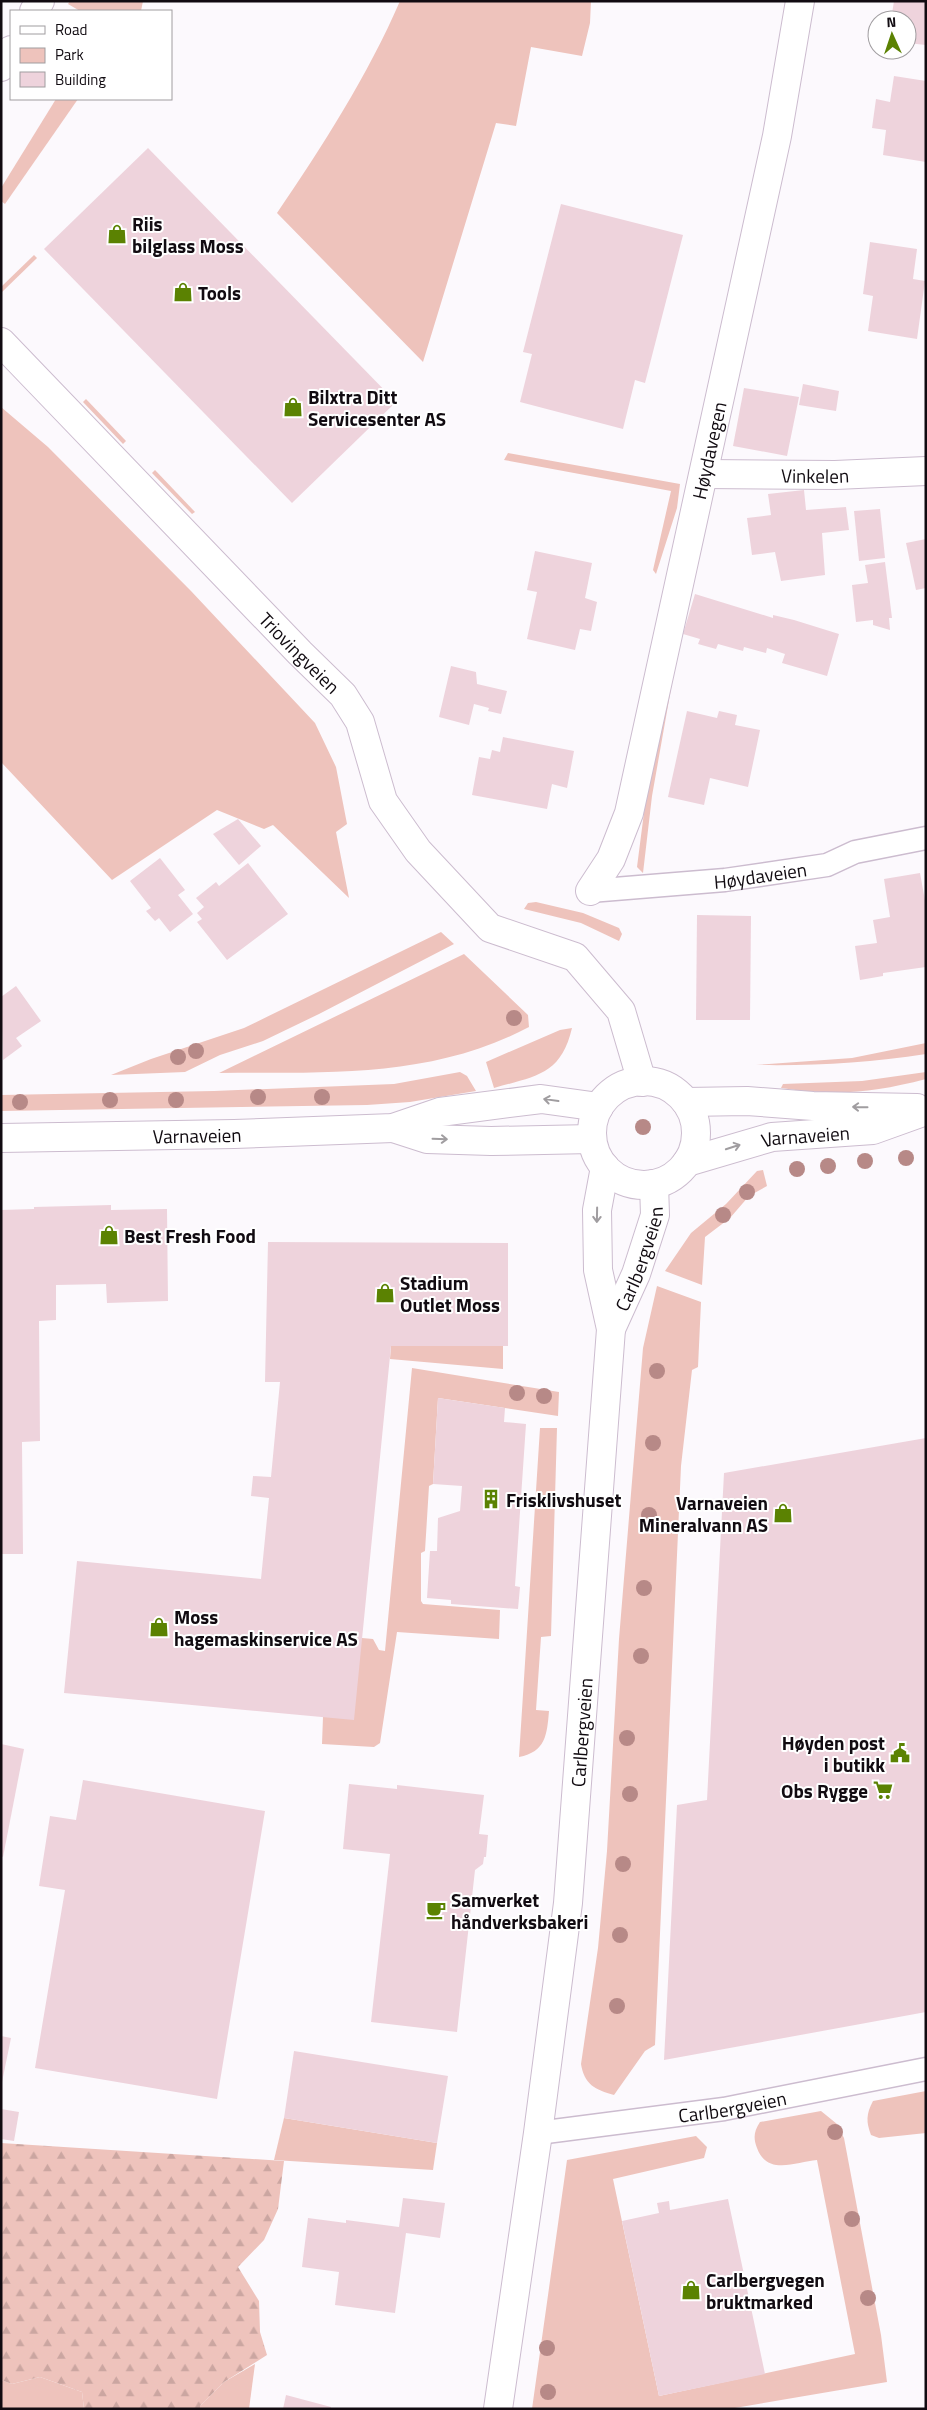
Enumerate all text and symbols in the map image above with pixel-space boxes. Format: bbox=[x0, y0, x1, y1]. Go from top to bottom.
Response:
legend bbox=[10, 10, 172, 100]
north arrow bbox=[867, 10, 917, 60]
text: N bbox=[886, 11, 897, 32]
text: Road bbox=[55, 18, 87, 41]
text: Park bbox=[55, 43, 84, 66]
text: Building bbox=[55, 68, 106, 91]
place label: Riis bilglass Moss bbox=[132, 209, 244, 260]
shop icon: Riis bilglass Moss bbox=[106, 223, 128, 245]
place label: Tools bbox=[198, 278, 241, 307]
shop icon: Tools bbox=[172, 281, 194, 303]
place label: Bilxtra Ditt Servicesenter AS bbox=[308, 382, 446, 433]
shop icon: Bilxtra Ditt Servicesenter AS bbox=[282, 396, 304, 418]
street label: Høydavegen bbox=[684, 399, 733, 502]
street label: Vinkelen bbox=[781, 460, 850, 490]
street label: Triovingveien bbox=[253, 605, 347, 700]
street label: Høydaveien bbox=[713, 854, 809, 895]
one-way arrow bbox=[543, 1095, 559, 1105]
one-way arrow bbox=[852, 1102, 868, 1112]
street label: Varnaveien bbox=[757, 1117, 851, 1154]
street label: Varnaveien bbox=[152, 1119, 242, 1150]
one-way arrow bbox=[432, 1135, 448, 1144]
one-way arrow bbox=[725, 1142, 741, 1151]
one-way arrow bbox=[592, 1206, 602, 1223]
street label: Carlbergveien bbox=[607, 1206, 670, 1316]
place label: Best Fresh Food bbox=[124, 1221, 256, 1250]
shop icon: Best Fresh Food bbox=[98, 1224, 120, 1246]
place label: Stadium Outlet Moss bbox=[400, 1268, 500, 1319]
shop icon: Stadium Outlet Moss bbox=[374, 1282, 396, 1304]
place label: Frisklivshuset bbox=[506, 1485, 622, 1514]
building icon: Frisklivshuset bbox=[480, 1488, 502, 1510]
place label: Varnaveien Mineralvann AS bbox=[639, 1488, 768, 1539]
shop icon: Varnaveien Mineralvann AS bbox=[772, 1502, 794, 1524]
place label: Moss hagemaskinservice AS bbox=[174, 1602, 358, 1653]
shop icon: Moss hagemaskinservice AS bbox=[148, 1616, 170, 1638]
street label: Carlbergveien bbox=[562, 1677, 599, 1788]
place label: Høyden post i butikk bbox=[782, 1728, 885, 1779]
public building icon: Høyden post i butikk bbox=[889, 1742, 911, 1764]
place label: Obs Rygge bbox=[781, 1776, 868, 1805]
supermarket icon: Obs Rygge bbox=[872, 1779, 894, 1801]
place label: Samverket håndverksbakeri bbox=[451, 1885, 588, 1936]
cafe icon: Samverket håndverksbakeri bbox=[425, 1899, 447, 1921]
street label: Carlbergveien bbox=[676, 2083, 789, 2129]
place label: Carlbergvegen bruktmarked bbox=[706, 2265, 825, 2316]
shop icon: Carlbergvegen bruktmarked bbox=[680, 2279, 702, 2301]

